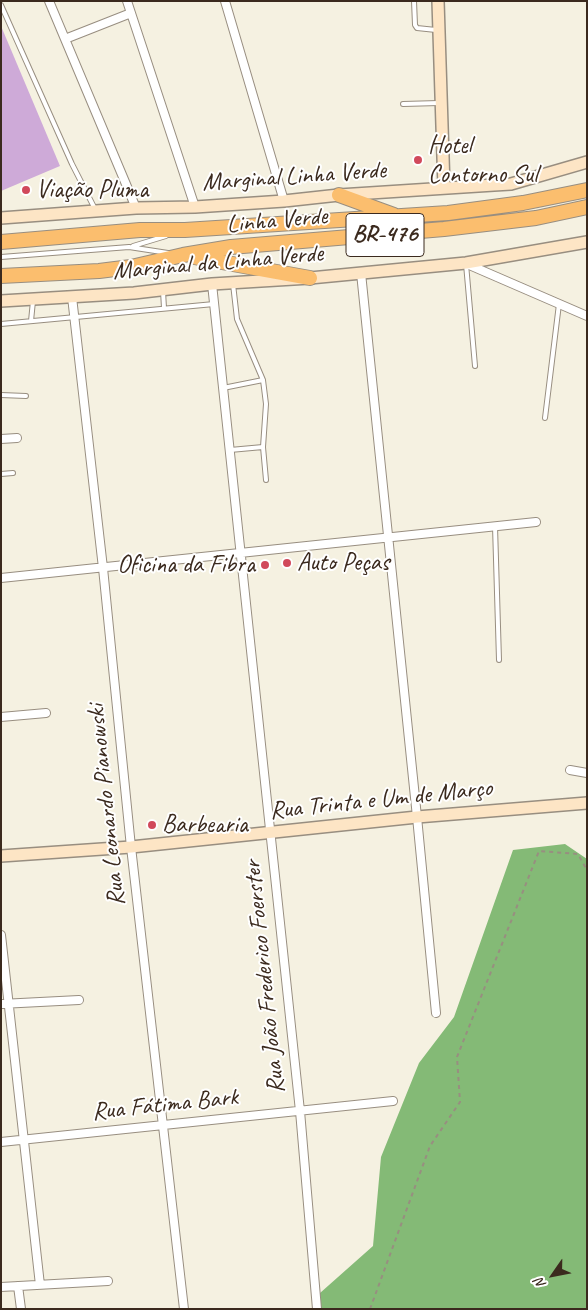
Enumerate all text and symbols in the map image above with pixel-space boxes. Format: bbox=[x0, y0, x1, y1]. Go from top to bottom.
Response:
place label: Hotel Contorno Sul bbox=[428, 131, 537, 190]
marker: Hotel Contorno Sul bbox=[412, 154, 424, 166]
street label: Marginal Linha Verde bbox=[201, 156, 387, 198]
place label: Viação Pluma bbox=[36, 175, 148, 205]
marker: Viação Pluma bbox=[20, 184, 32, 196]
street label: Linha Verde bbox=[225, 202, 329, 240]
road number: BR-476 bbox=[346, 214, 424, 256]
street label: Marginal da Linha Verde bbox=[112, 239, 324, 287]
place label: Auto Peças bbox=[297, 548, 389, 578]
place label: Oficina da Fibra bbox=[117, 550, 255, 580]
marker: Auto Peças bbox=[281, 557, 293, 569]
marker: Oficina da Fibra bbox=[259, 559, 271, 571]
street label: Rua Leonardo Pianowski bbox=[81, 703, 133, 907]
street label: Rua Trinta e Um de Março bbox=[268, 773, 494, 827]
place label: Barbearia bbox=[162, 810, 248, 840]
marker: Barbearia bbox=[146, 819, 158, 831]
street label: Rua João Frederico Foerster bbox=[238, 859, 292, 1095]
street label: Rua Fátima Bark bbox=[90, 1082, 240, 1128]
north arrow bbox=[528, 1250, 578, 1300]
text: N bbox=[531, 1275, 549, 1292]

